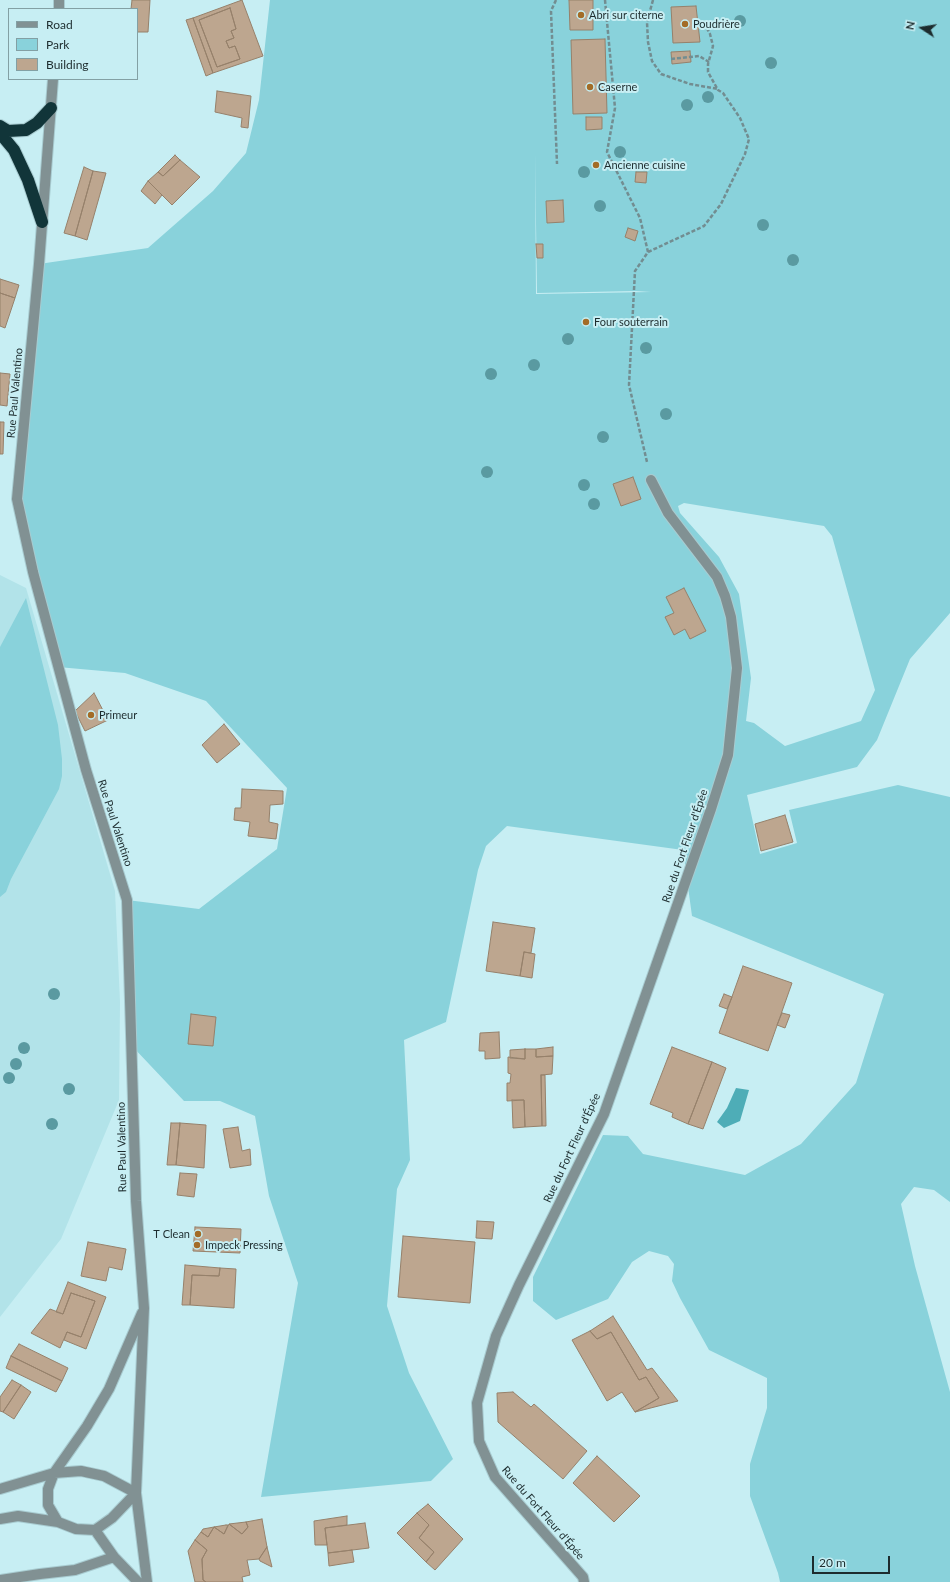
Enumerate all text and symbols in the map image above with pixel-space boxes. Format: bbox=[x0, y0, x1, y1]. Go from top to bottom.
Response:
legend bbox=[8, 8, 138, 80]
place label: Abri sur citerne bbox=[589, 8, 663, 22]
north arrow bbox=[902, 8, 942, 48]
marker: Abri sur citerne bbox=[576, 10, 586, 20]
text: Road bbox=[46, 17, 73, 32]
place label: Poudrière bbox=[693, 17, 740, 31]
marker: Poudrière bbox=[680, 19, 690, 29]
text: N bbox=[903, 20, 917, 31]
text: Park bbox=[46, 37, 69, 52]
text: Building bbox=[46, 57, 89, 72]
place label: Caserne bbox=[598, 80, 637, 94]
marker: Caserne bbox=[585, 82, 595, 92]
place label: Ancienne cuisine bbox=[604, 158, 686, 172]
marker: Ancienne cuisine bbox=[591, 160, 601, 170]
place label: Four souterrain bbox=[594, 315, 668, 329]
marker: Four souterrain bbox=[581, 317, 591, 327]
street label: Rue Paul Valentino bbox=[4, 347, 26, 439]
place label: Primeur bbox=[99, 708, 137, 722]
marker: Primeur bbox=[86, 710, 96, 720]
street label: Rue Paul Valentino bbox=[95, 778, 135, 868]
street label: Rue du Fort Fleur d'Épée bbox=[659, 788, 711, 904]
street label: Rue du Fort Fleur d'Épée bbox=[541, 1091, 603, 1205]
street label: Rue Paul Valentino bbox=[115, 1102, 129, 1192]
place label: T Clean bbox=[153, 1227, 190, 1241]
marker: T Clean bbox=[193, 1229, 203, 1239]
place label: Impeck Pressing bbox=[205, 1238, 283, 1252]
marker: Impeck Pressing bbox=[192, 1240, 202, 1250]
street label: Rue du Fort Fleur d'Épée bbox=[499, 1464, 587, 1562]
scale bar bbox=[814, 1548, 892, 1574]
text: 20 m bbox=[819, 1555, 846, 1570]

